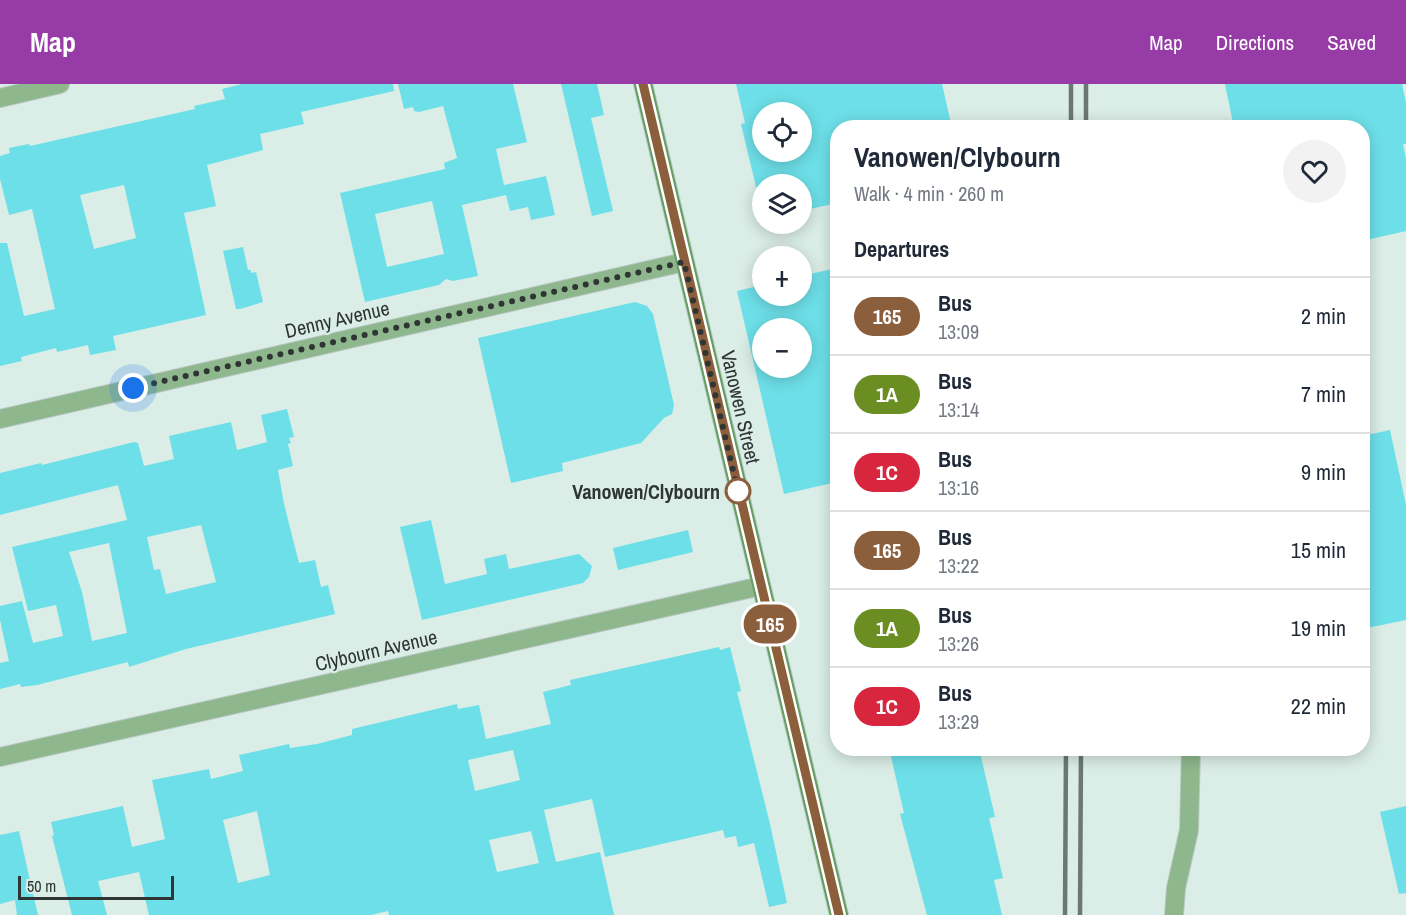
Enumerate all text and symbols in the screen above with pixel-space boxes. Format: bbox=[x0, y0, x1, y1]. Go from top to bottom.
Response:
text: Map bbox=[30, 23, 76, 61]
text: Map bbox=[1149, 28, 1183, 57]
text: Directions bbox=[1216, 28, 1294, 57]
text: Saved bbox=[1327, 28, 1376, 57]
map controls bbox=[752, 102, 812, 378]
button: locate bbox=[752, 102, 812, 162]
text: Vanowen/Clybourn bbox=[854, 138, 1061, 176]
button: heart bbox=[1283, 140, 1346, 203]
button: layers bbox=[752, 174, 812, 234]
text: Walk · 4 min · 260 m bbox=[854, 180, 1004, 207]
text: Departures bbox=[854, 234, 949, 264]
button: + bbox=[752, 246, 812, 306]
text: Bus bbox=[938, 288, 972, 318]
street label: Denny Avenue bbox=[282, 294, 392, 344]
text: 2 min bbox=[1301, 301, 1346, 331]
text: 165 bbox=[873, 302, 901, 331]
button: − bbox=[752, 318, 812, 378]
text: 13:09 bbox=[938, 318, 979, 345]
street label: Vanowen Street bbox=[715, 348, 767, 467]
text: Bus bbox=[938, 366, 972, 396]
your location bbox=[118, 373, 148, 403]
text: 7 min bbox=[1301, 379, 1346, 409]
text: 1A bbox=[876, 380, 898, 409]
text: 13:14 bbox=[938, 396, 979, 423]
text: Bus bbox=[938, 444, 972, 474]
text: 9 min bbox=[1301, 457, 1346, 487]
text: 1C bbox=[876, 458, 898, 487]
text: 13:16 bbox=[938, 474, 979, 501]
place label: Vanowen/Clybourn bbox=[572, 478, 720, 505]
marker: Vanowen/Clybourn bbox=[725, 478, 751, 504]
text: Bus bbox=[938, 522, 972, 552]
text: 15 min bbox=[1291, 535, 1346, 565]
text: 165 bbox=[873, 536, 901, 565]
text: 13:22 bbox=[938, 552, 979, 579]
text: Bus bbox=[938, 600, 972, 630]
line badge: 165 bbox=[736, 604, 804, 644]
text: 165 bbox=[756, 610, 784, 639]
text: 19 min bbox=[1291, 613, 1346, 643]
text: 1A bbox=[876, 614, 898, 643]
street label: Clybourn Avenue bbox=[312, 623, 440, 677]
text: 13:26 bbox=[938, 630, 979, 657]
text: Bus bbox=[938, 678, 972, 708]
text: 22 min bbox=[1291, 691, 1346, 721]
text: 1C bbox=[876, 692, 898, 721]
text: 13:29 bbox=[938, 708, 979, 735]
scale bar bbox=[18, 873, 174, 900]
text: 50 m bbox=[27, 875, 56, 897]

